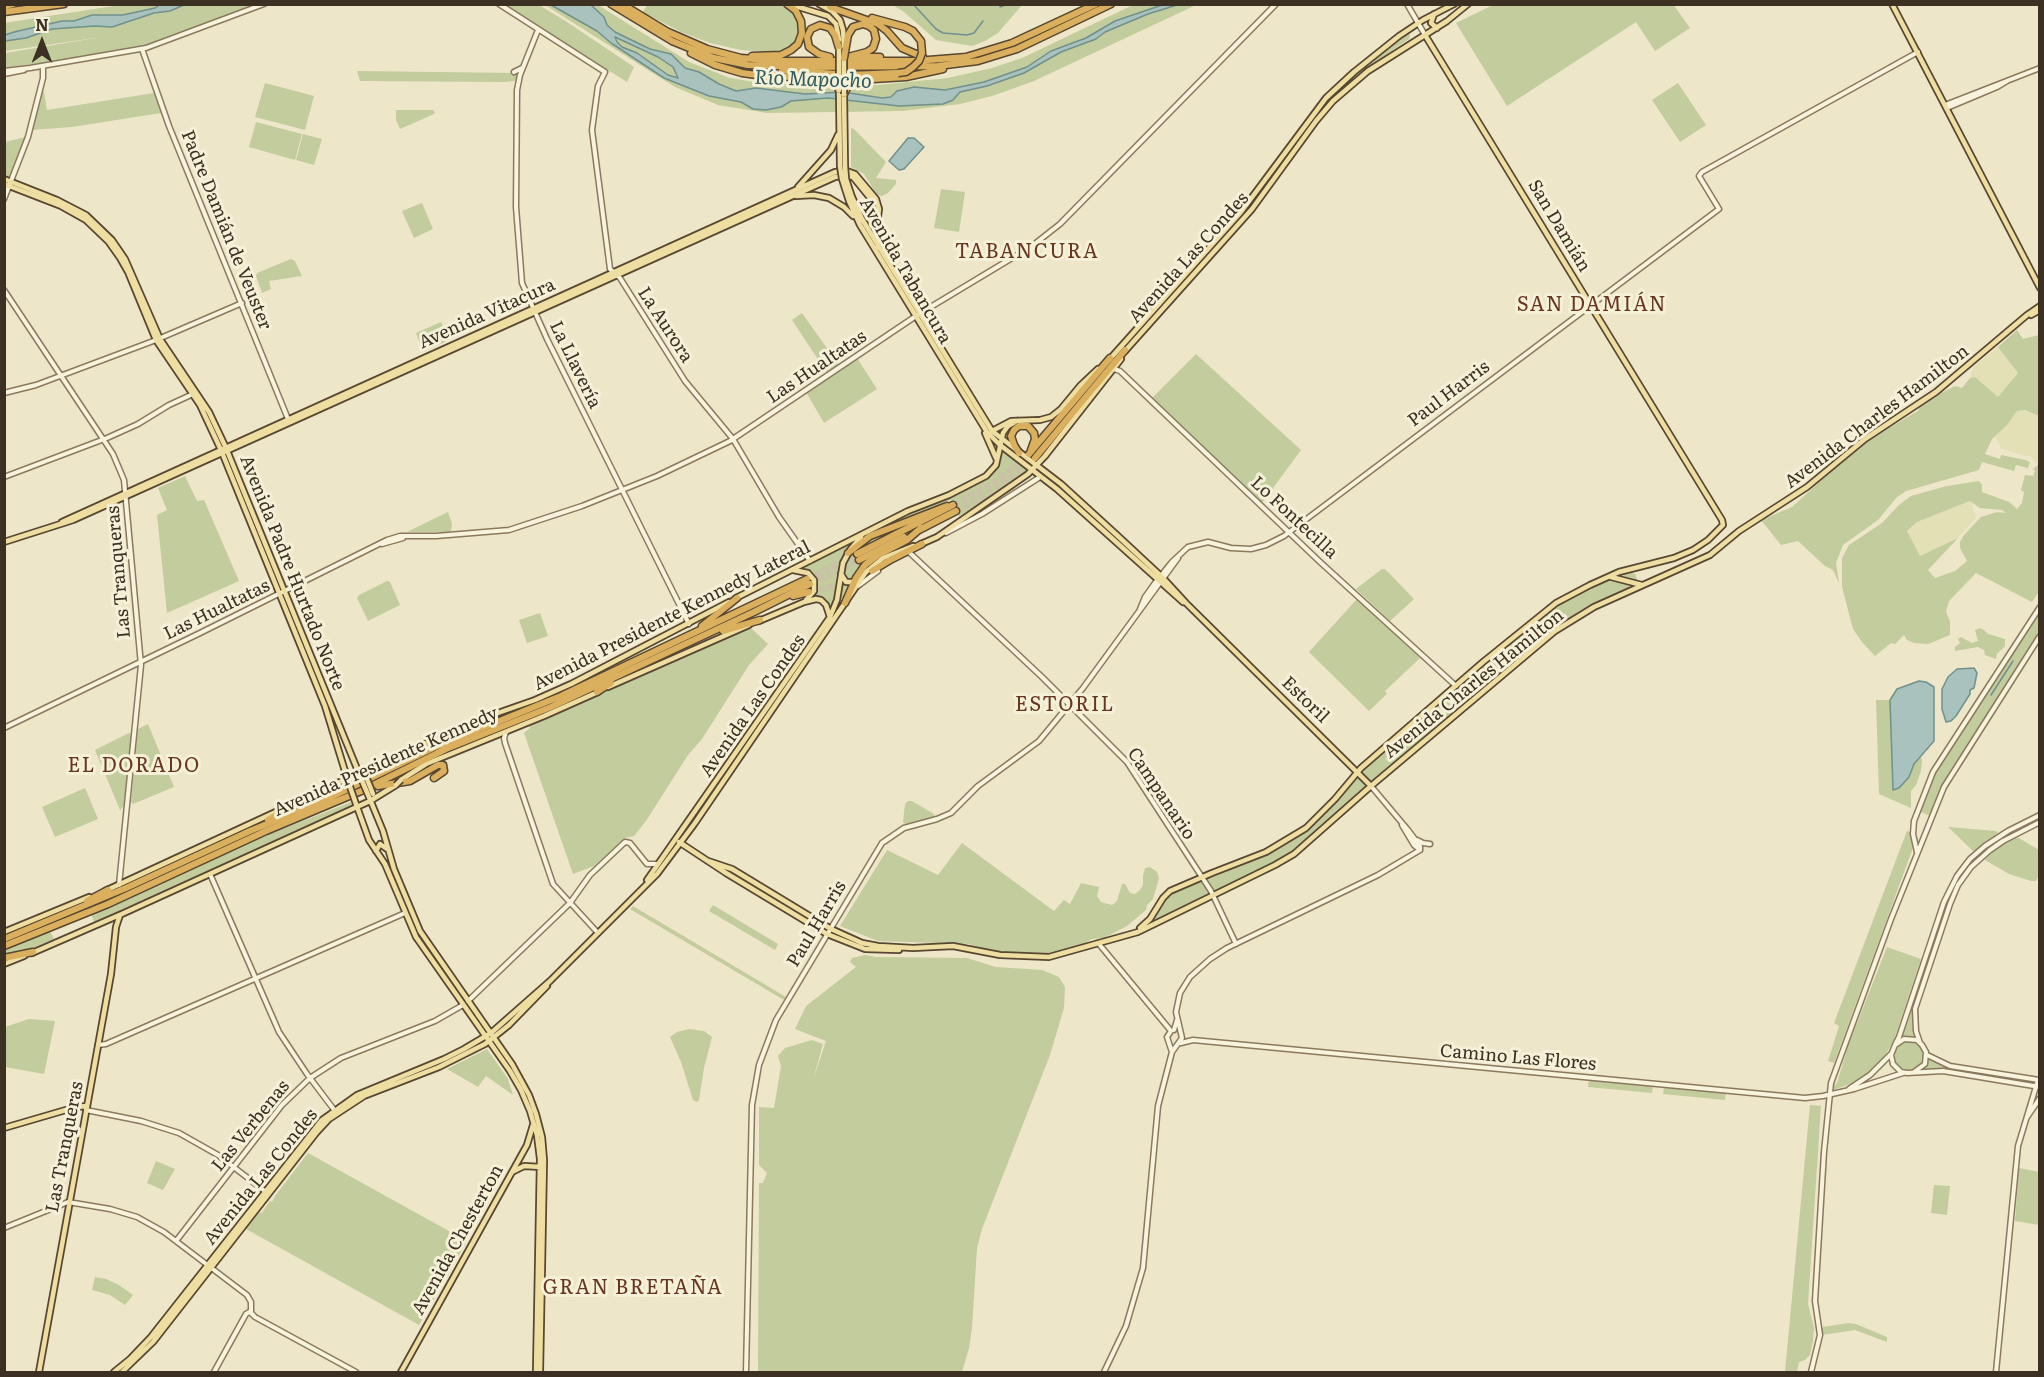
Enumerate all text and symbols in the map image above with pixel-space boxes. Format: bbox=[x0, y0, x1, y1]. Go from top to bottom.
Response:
north arrow bbox=[12, 12, 72, 72]
text: N bbox=[35, 12, 49, 36]
water label: Río Mapocho bbox=[754, 66, 872, 94]
street label: Padre Damián de Veuster bbox=[176, 127, 276, 333]
street label: San Damián bbox=[1523, 176, 1595, 276]
street label: Avenida Las Condes bbox=[1125, 188, 1253, 328]
street label: Avenida Tabancura bbox=[854, 194, 956, 348]
district label: TABANCURA bbox=[955, 240, 1099, 264]
street label: Avenida Vitacura bbox=[415, 274, 559, 354]
street label: La Aurora bbox=[633, 283, 697, 367]
district label: SAN DAMIÁN bbox=[1517, 293, 1667, 317]
street label: La Llavería bbox=[545, 318, 605, 412]
street label: Las Hualtatas bbox=[763, 326, 871, 408]
street label: Avenida Charles Hamilton bbox=[1781, 341, 1973, 493]
street label: Paul Harris bbox=[1404, 356, 1494, 432]
street label: Avenida Padre Hurtado Norte bbox=[235, 452, 349, 694]
street label: Lo Fontecilla bbox=[1246, 472, 1342, 564]
street label: Las Tranqueras bbox=[102, 505, 136, 639]
street label: Avenida Presidente Kennedy Lateral bbox=[530, 536, 814, 696]
street label: Las Hualtatas bbox=[160, 575, 274, 645]
street label: Avenida Charles Hamilton bbox=[1380, 605, 1568, 763]
street label: Avenida Las Condes bbox=[696, 631, 810, 781]
street label: Estoril bbox=[1277, 672, 1333, 728]
district label: ESTORIL bbox=[1015, 693, 1115, 717]
street label: Avenida Presidente Kennedy bbox=[271, 703, 501, 821]
street label: Campanario bbox=[1122, 744, 1200, 844]
district label: EL DORADO bbox=[67, 754, 201, 778]
street label: Paul Harris bbox=[783, 877, 851, 971]
street label: Camino Las Flores bbox=[1439, 1040, 1597, 1076]
street label: Las Verbenas bbox=[208, 1076, 294, 1176]
street label: Las Tranqueras bbox=[42, 1080, 88, 1214]
street label: Avenida Las Condes bbox=[200, 1105, 322, 1249]
street label: Avenida Chesterton bbox=[408, 1161, 508, 1319]
district label: GRAN BRETAÑA bbox=[543, 1276, 723, 1300]

